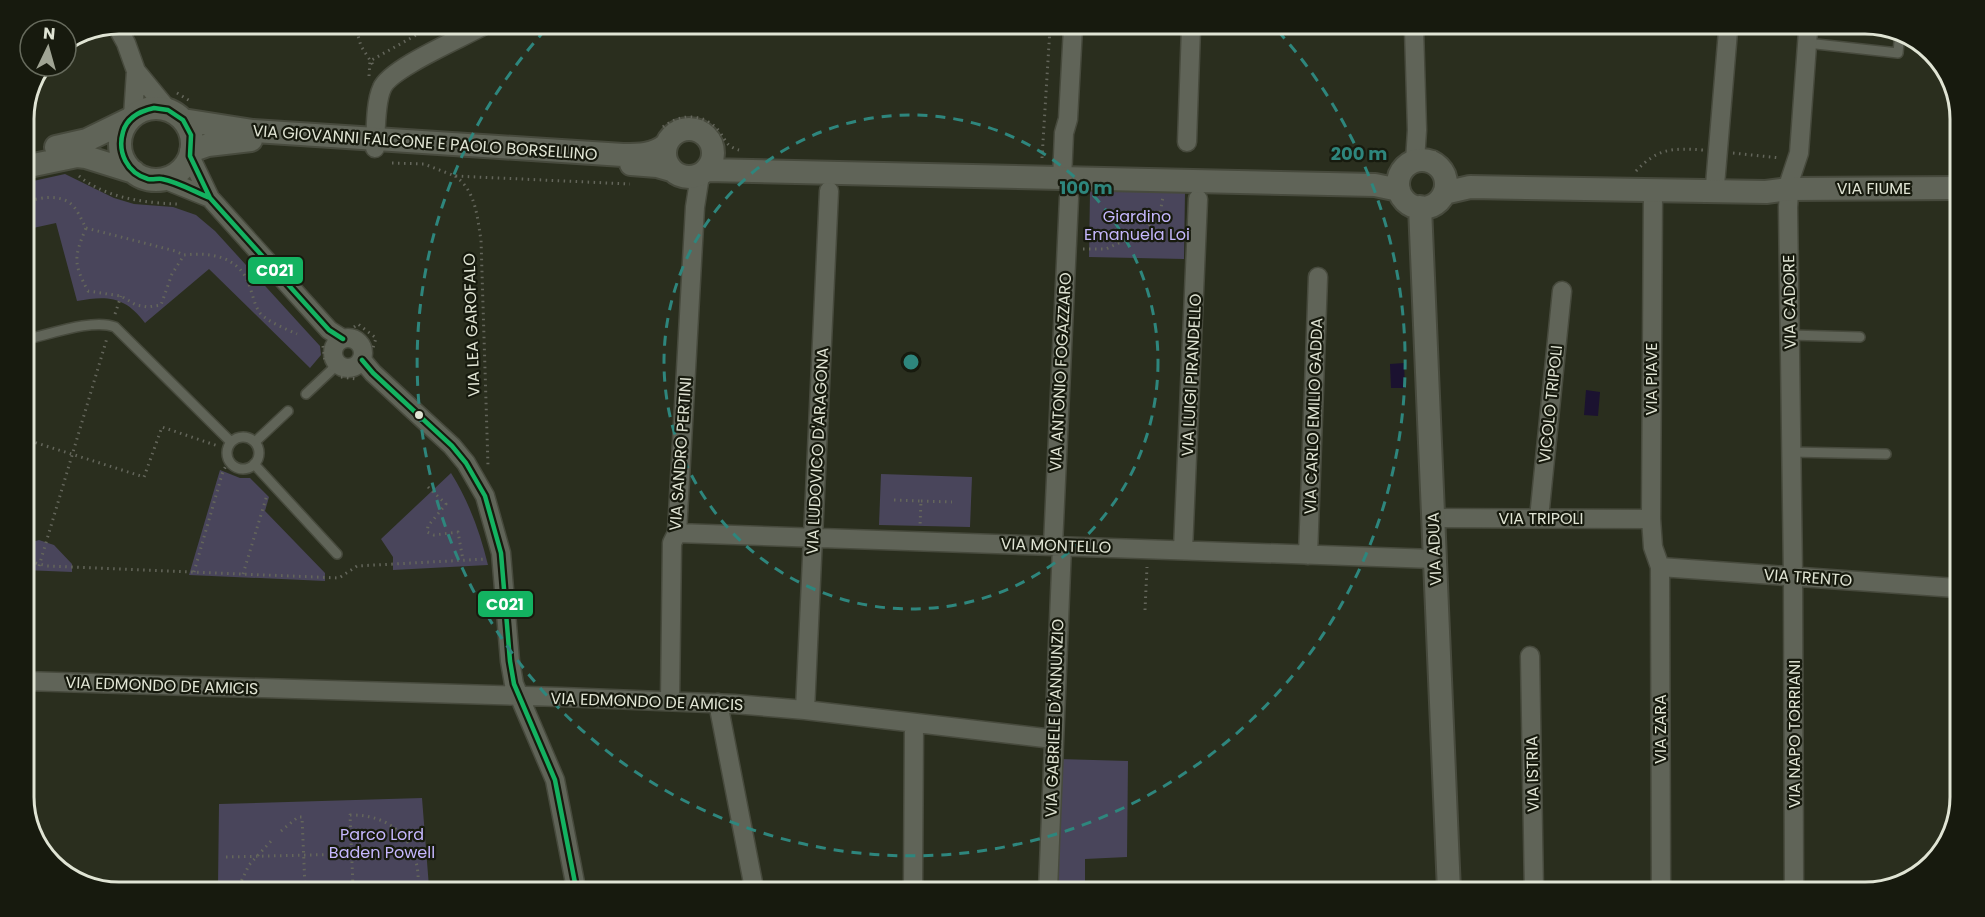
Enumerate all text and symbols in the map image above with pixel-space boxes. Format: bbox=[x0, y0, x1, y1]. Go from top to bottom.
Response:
north arrow bbox=[18, 18, 78, 78]
text: N bbox=[42, 22, 56, 46]
street label: VIA GIOVANNI FALCONE E PAOLO BORSELLINO bbox=[252, 119, 598, 166]
text: 200 m bbox=[1331, 141, 1387, 166]
text: 100 m bbox=[1059, 175, 1113, 200]
street label: VIA FIUME bbox=[1837, 177, 1911, 200]
park label: Giardino Emanuela Loi bbox=[1084, 205, 1190, 246]
street label: VIA LEA GAROFALO bbox=[457, 253, 486, 397]
street label: VIA CADORE bbox=[1777, 254, 1802, 350]
line badge: C021 bbox=[247, 256, 304, 285]
text: C021 bbox=[256, 259, 294, 282]
street label: VIA ANTONIO FOGAZZARO bbox=[1044, 272, 1077, 472]
street label: VIA LUIGI PIRANDELLO bbox=[1176, 293, 1207, 457]
street label: VIA CARLO EMILIO GADDA bbox=[1299, 317, 1328, 515]
street label: VIA PIAVE bbox=[1640, 343, 1663, 415]
street label: VICOLO TRIPOLI bbox=[1533, 344, 1568, 464]
street label: VIA LUDOVICO D'ARAGONA bbox=[801, 347, 834, 555]
centre of rings bbox=[901, 352, 921, 372]
street label: VIA SANDRO PERTINI bbox=[664, 376, 697, 532]
unlabelled marker bbox=[413, 409, 425, 421]
street label: VIA TRIPOLI bbox=[1499, 507, 1583, 530]
street label: VIA ADUA bbox=[1422, 512, 1447, 586]
street label: VIA MONTELLO bbox=[1000, 532, 1112, 559]
street label: VIA TRENTO bbox=[1763, 563, 1853, 592]
line badge: C021 bbox=[477, 590, 534, 618]
text: C021 bbox=[486, 593, 524, 616]
street label: VIA GABRIELE D'ANNUNZIO bbox=[1040, 618, 1069, 818]
street label: VIA NAPO TORRIANI bbox=[1783, 660, 1806, 808]
street label: VIA EDMONDO DE AMICIS bbox=[65, 671, 259, 700]
street label: VIA EDMONDO DE AMICIS bbox=[550, 687, 744, 716]
street label: VIA ZARA bbox=[1649, 694, 1672, 764]
street label: VIA ISTRIA bbox=[1520, 735, 1545, 812]
park label: Parco Lord Baden Powell bbox=[329, 823, 435, 864]

